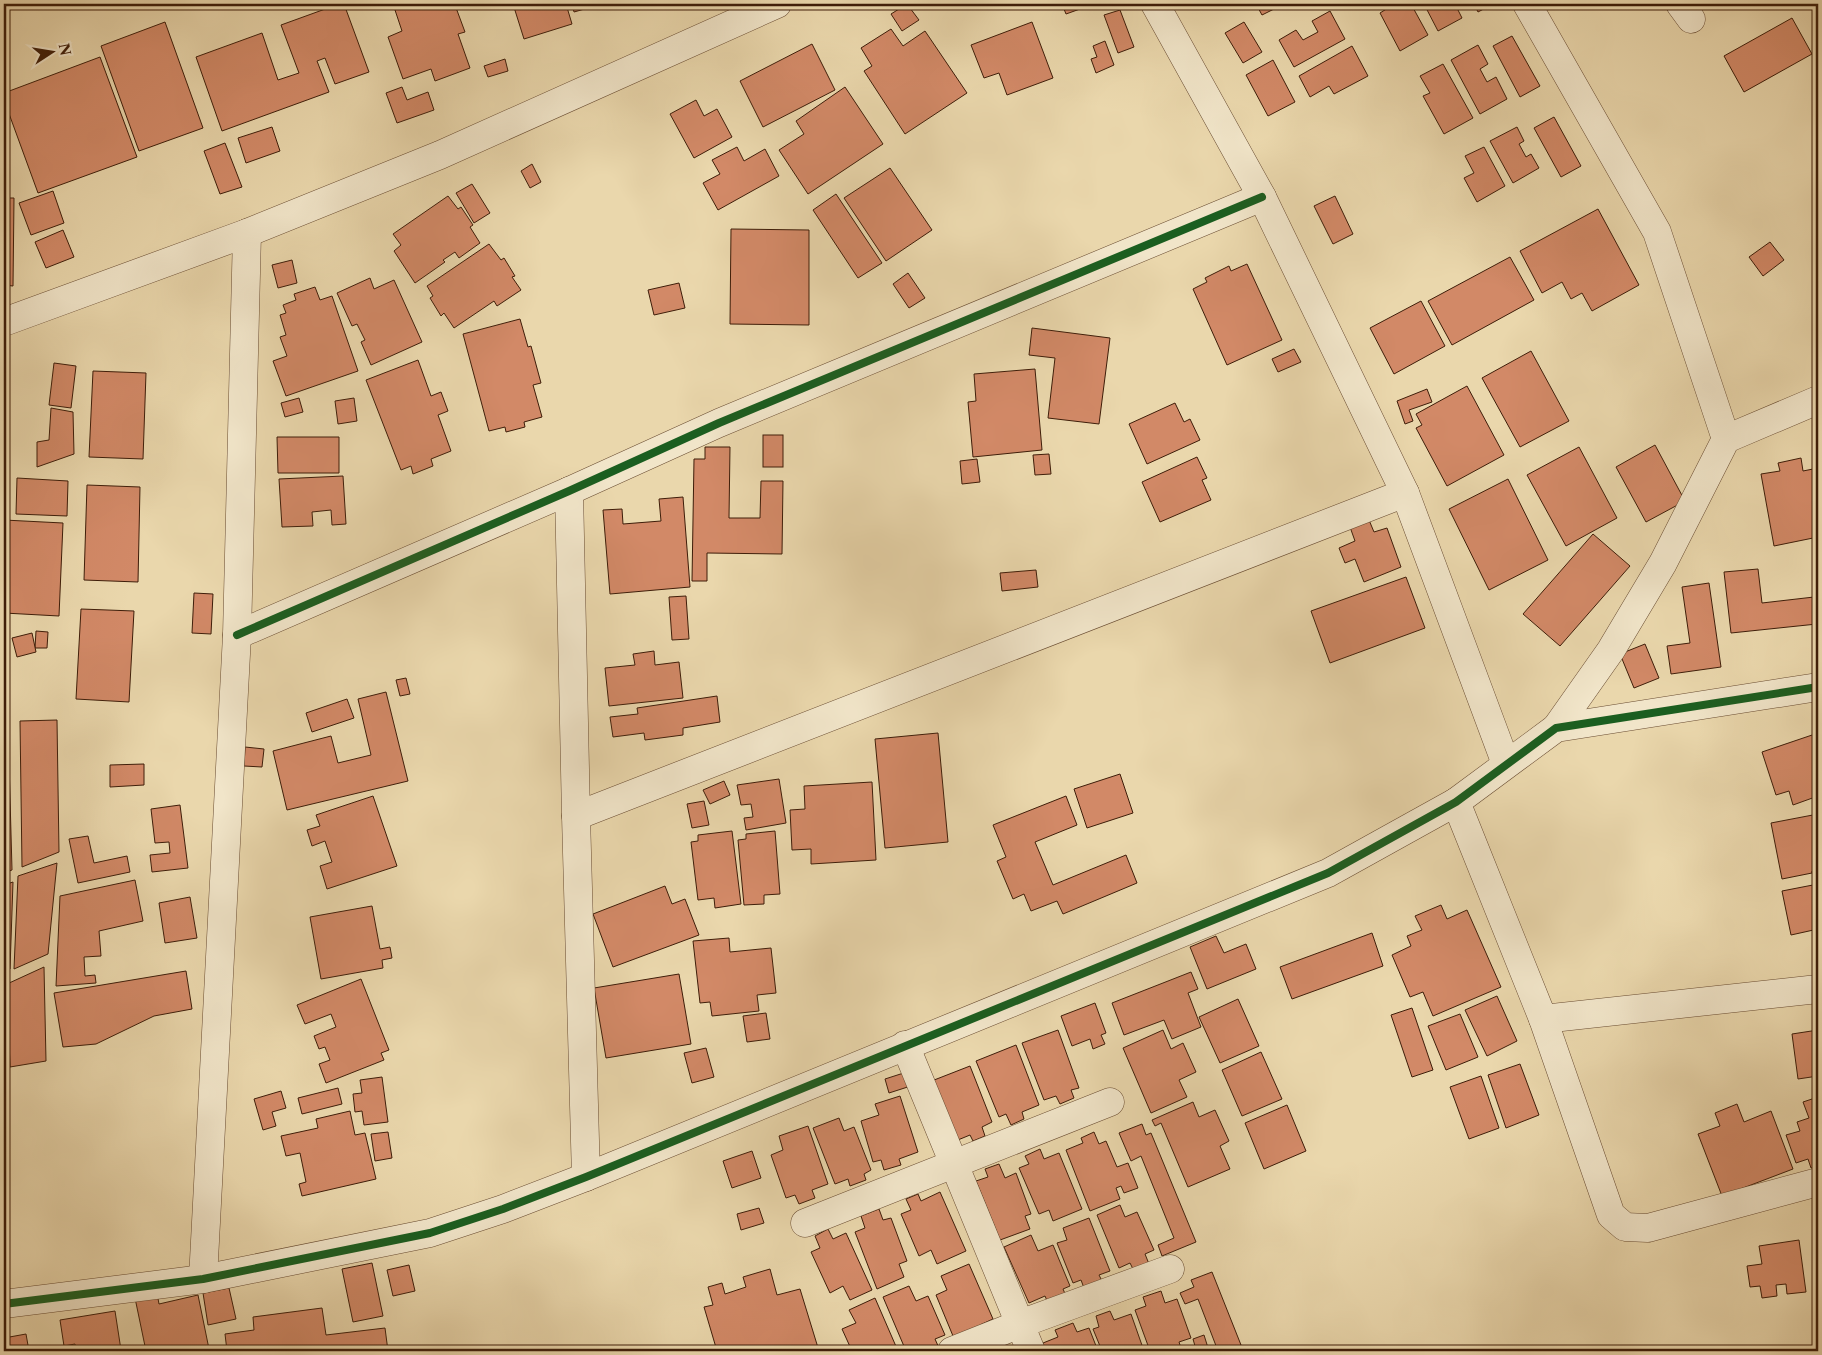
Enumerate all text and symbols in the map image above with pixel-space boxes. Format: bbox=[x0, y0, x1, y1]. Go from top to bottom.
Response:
north arrow bbox=[28, 28, 78, 78]
text: N bbox=[55, 41, 75, 57]

